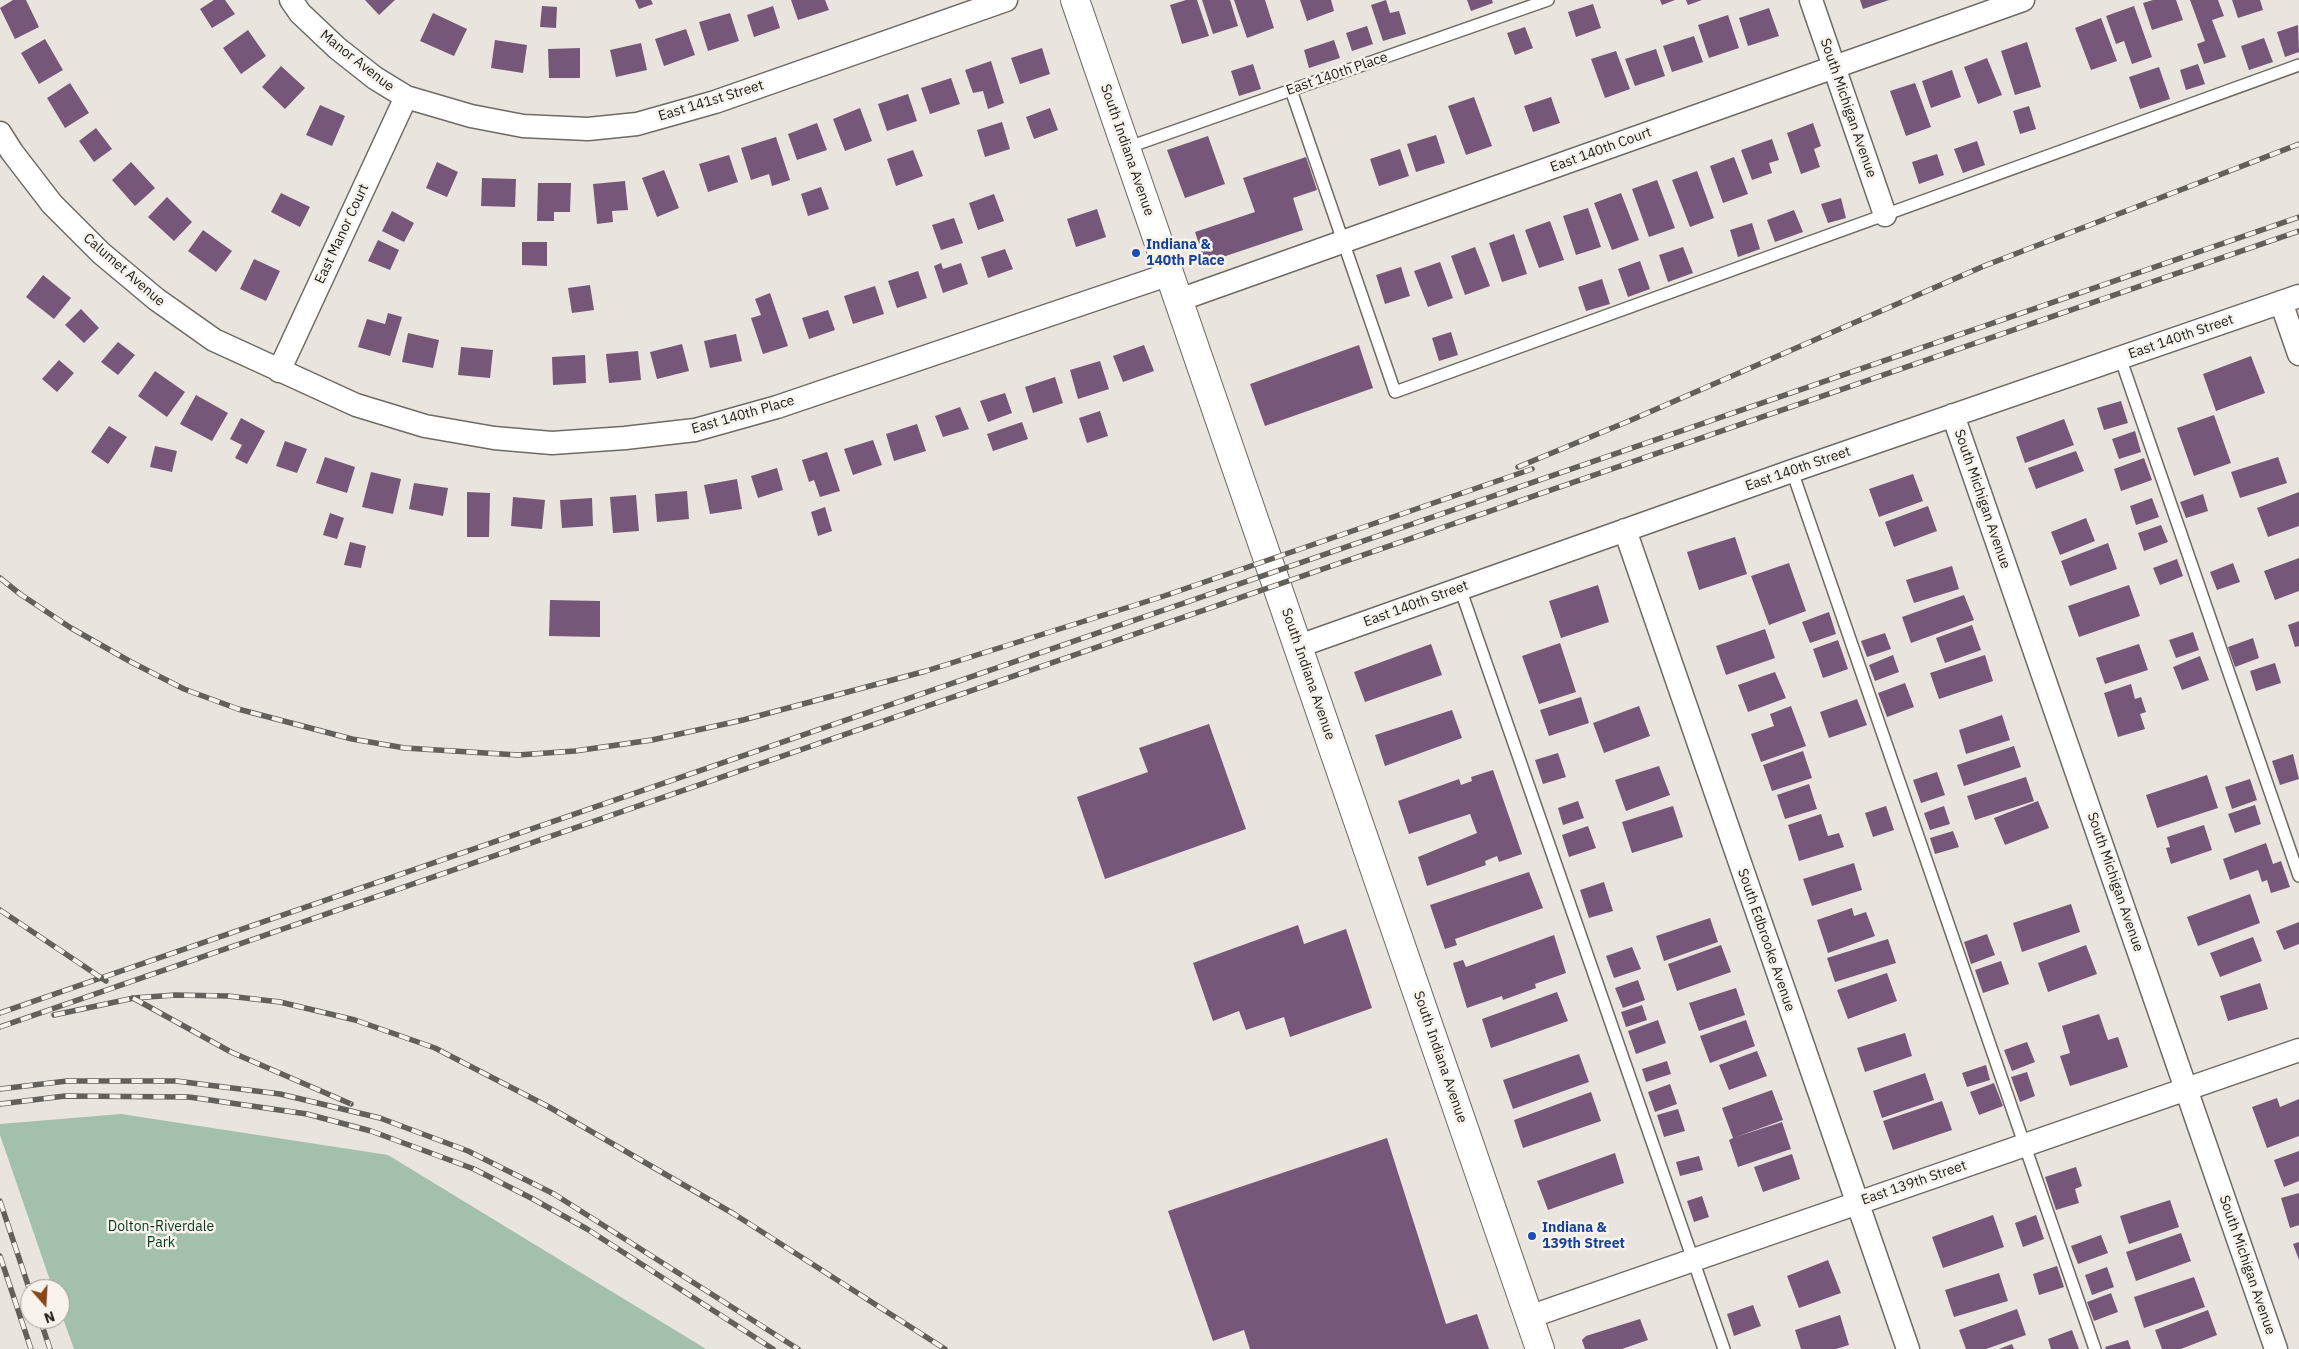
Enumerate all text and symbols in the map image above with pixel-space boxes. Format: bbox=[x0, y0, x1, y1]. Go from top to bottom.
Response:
street label: Manor Avenue bbox=[316, 27, 398, 95]
street label: South Michigan Avenue bbox=[1816, 36, 1880, 180]
street label: East 140th Place bbox=[1284, 49, 1390, 99]
street label: East 141st Street bbox=[656, 77, 766, 125]
street label: South Indiana Avenue bbox=[1097, 82, 1157, 218]
street label: East 140th Court bbox=[1548, 124, 1654, 176]
street label: East Manor Court bbox=[312, 181, 372, 287]
street label: Calumet Avenue bbox=[80, 230, 168, 310]
place label: Indiana & 140th Place bbox=[1146, 237, 1225, 270]
marker: Indiana & 140th Place bbox=[1130, 247, 1142, 259]
street label: East 140th Street bbox=[2126, 311, 2236, 363]
street label: East 140th Place bbox=[690, 392, 796, 438]
street label: South Michigan Avenue bbox=[1950, 427, 2014, 571]
street label: East 140th Street bbox=[1743, 443, 1853, 495]
street label: East 140th Street bbox=[1361, 577, 1471, 631]
street label: South Indiana Avenue bbox=[1278, 606, 1338, 742]
street label: South Michigan Avenue bbox=[2083, 810, 2147, 954]
street label: South Edbrooke Avenue bbox=[1734, 866, 1798, 1014]
street label: South Indiana Avenue bbox=[1410, 989, 1470, 1125]
street label: East 139th Street bbox=[1859, 1157, 1969, 1209]
street label: South Michigan Avenue bbox=[2215, 1193, 2279, 1337]
park label: Dolton-Riverdale Park bbox=[108, 1219, 214, 1252]
place label: Indiana & 139th Street bbox=[1542, 1220, 1625, 1252]
marker: Indiana & 139th Street bbox=[1526, 1230, 1538, 1242]
north arrow bbox=[20, 1279, 70, 1329]
text: N bbox=[42, 1307, 57, 1327]

